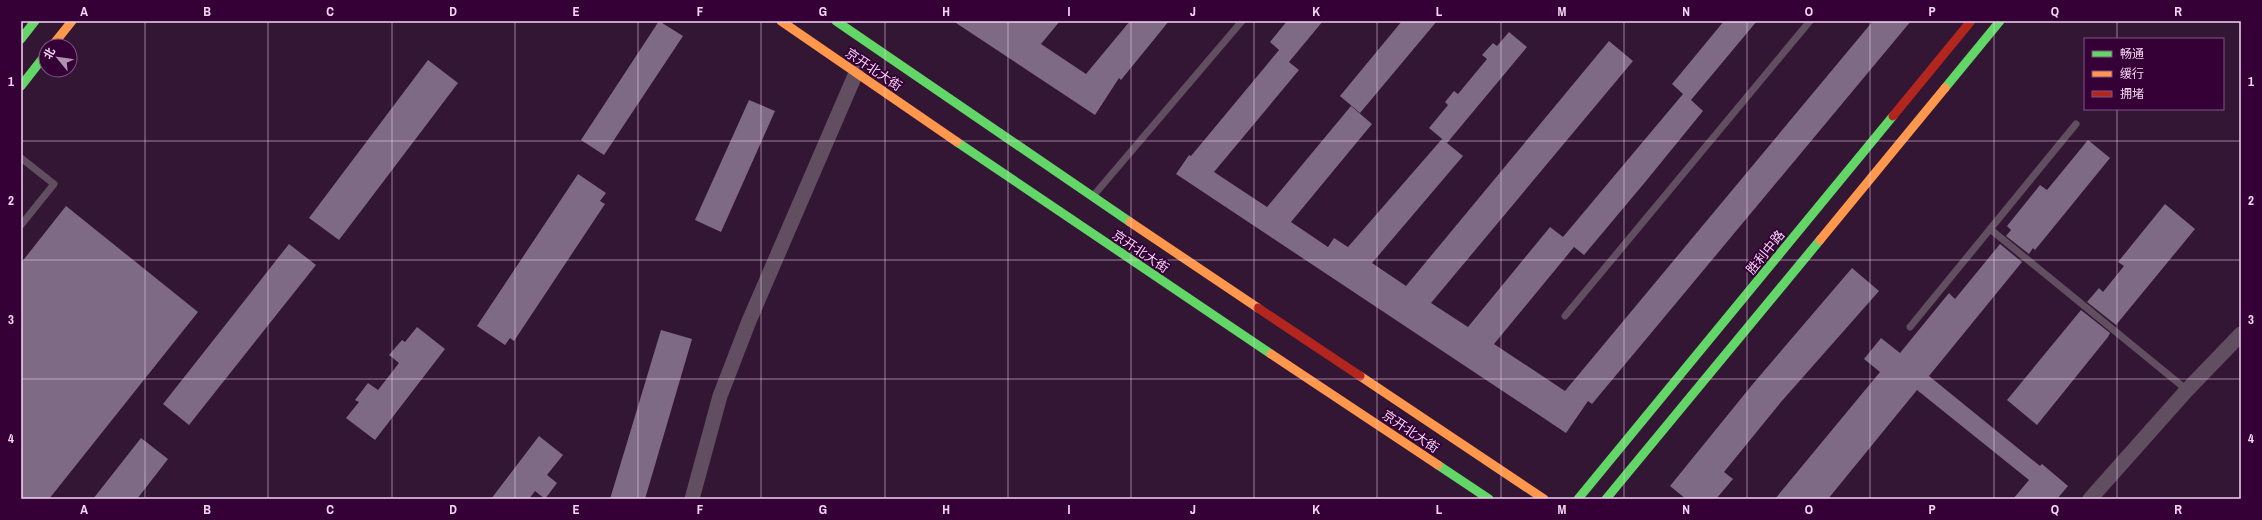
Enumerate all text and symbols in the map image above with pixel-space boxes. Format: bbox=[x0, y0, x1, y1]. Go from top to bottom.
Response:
text: A bbox=[80, 3, 88, 20]
text: B bbox=[203, 3, 211, 20]
text: C bbox=[326, 3, 334, 20]
text: D bbox=[449, 3, 457, 20]
text: E bbox=[572, 3, 580, 20]
text: F bbox=[697, 3, 704, 20]
text: G bbox=[819, 3, 827, 20]
text: H bbox=[942, 3, 950, 20]
text: I bbox=[1068, 3, 1071, 20]
text: J bbox=[1190, 3, 1196, 20]
text: K bbox=[1312, 3, 1320, 20]
text: L bbox=[1436, 3, 1443, 20]
text: M bbox=[1558, 3, 1567, 20]
text: N bbox=[1682, 3, 1690, 20]
text: O bbox=[1805, 3, 1813, 20]
text: P bbox=[1928, 3, 1936, 20]
text: Q bbox=[2051, 3, 2059, 20]
text: R bbox=[2174, 3, 2182, 20]
north arrow bbox=[38, 38, 78, 78]
legend bbox=[2084, 38, 2224, 110]
street label: 京开北大街 bbox=[842, 44, 905, 95]
text: 北 bbox=[40, 45, 58, 61]
text: 畅通 bbox=[2120, 46, 2144, 62]
text: 缓行 bbox=[2120, 66, 2144, 82]
text: 1 bbox=[8, 73, 14, 90]
text: 1 bbox=[2248, 73, 2254, 90]
text: 拥堵 bbox=[2120, 86, 2144, 102]
text: 2 bbox=[8, 192, 14, 209]
text: 2 bbox=[2248, 192, 2254, 209]
street label: 京开北大街 bbox=[1109, 226, 1172, 277]
street label: 胜利中路 bbox=[1742, 227, 1788, 278]
text: 3 bbox=[8, 311, 14, 328]
text: 3 bbox=[2248, 311, 2254, 328]
street label: 京开北大街 bbox=[1379, 406, 1442, 457]
text: 4 bbox=[8, 430, 14, 447]
text: 4 bbox=[2248, 430, 2254, 447]
text: A bbox=[80, 501, 88, 518]
text: B bbox=[203, 501, 211, 518]
text: C bbox=[326, 501, 334, 518]
text: D bbox=[449, 501, 457, 518]
text: E bbox=[572, 501, 580, 518]
text: F bbox=[697, 501, 704, 518]
text: G bbox=[819, 501, 827, 518]
text: H bbox=[942, 501, 950, 518]
text: I bbox=[1068, 501, 1071, 518]
text: J bbox=[1190, 501, 1196, 518]
text: K bbox=[1312, 501, 1320, 518]
text: L bbox=[1436, 501, 1443, 518]
text: M bbox=[1558, 501, 1567, 518]
text: N bbox=[1682, 501, 1690, 518]
text: O bbox=[1805, 501, 1813, 518]
text: P bbox=[1928, 501, 1936, 518]
text: Q bbox=[2051, 501, 2059, 518]
text: R bbox=[2174, 501, 2182, 518]

